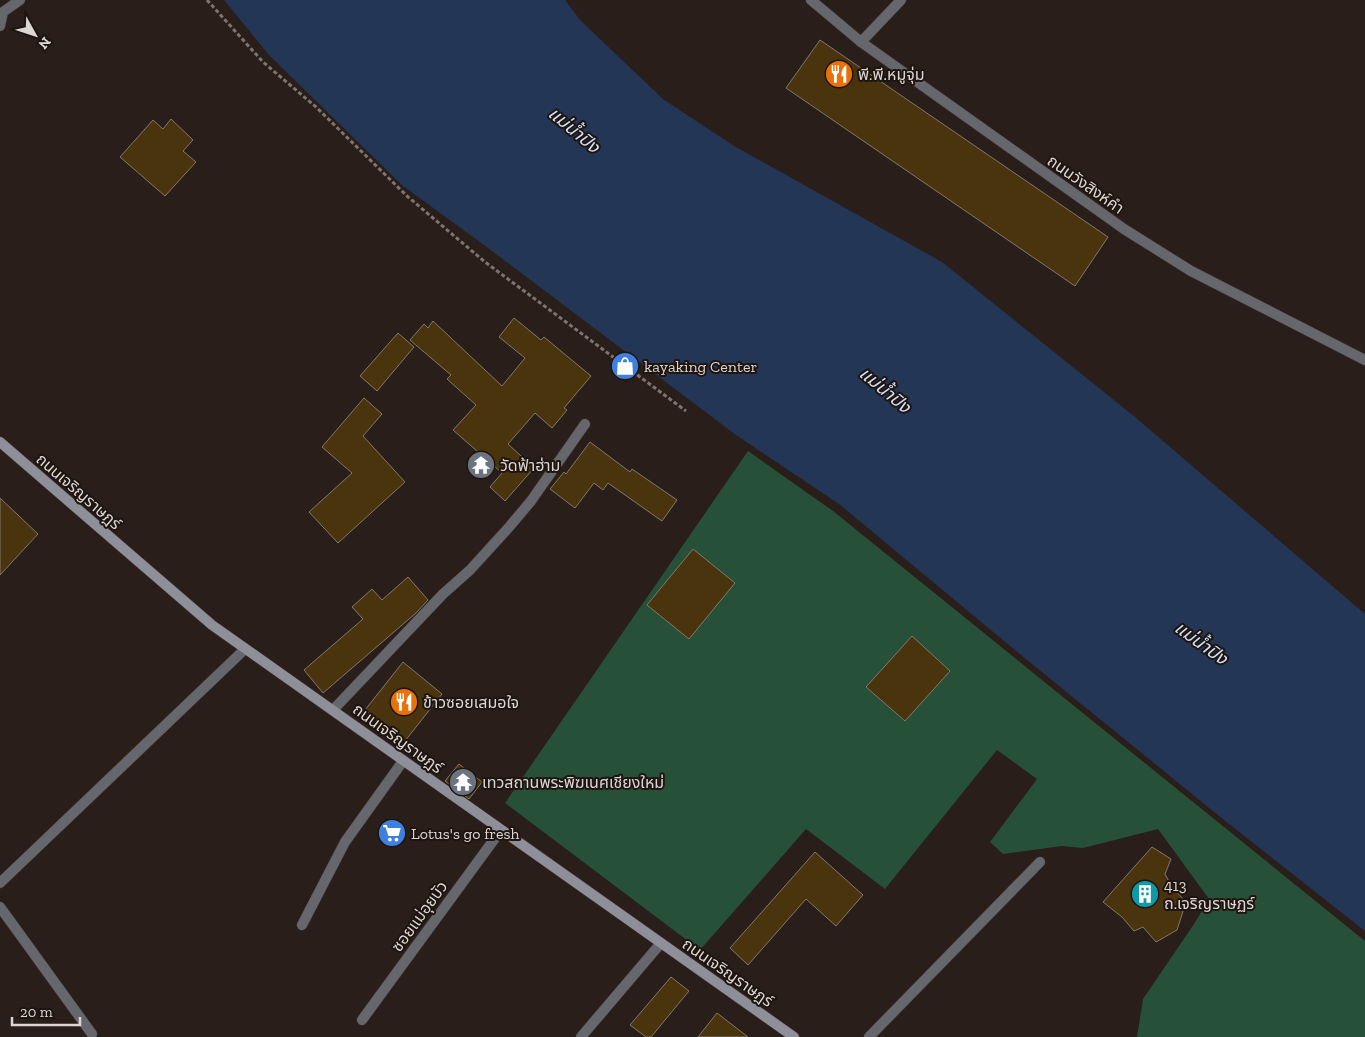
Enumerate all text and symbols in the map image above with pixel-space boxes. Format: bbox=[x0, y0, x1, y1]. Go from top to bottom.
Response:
north arrow bbox=[10, 10, 60, 60]
text: N bbox=[34, 33, 55, 53]
restaurant icon: พี.พี.หมูจุ่ม bbox=[824, 59, 854, 89]
place label: พี.พี.หมูจุ่ม bbox=[858, 65, 925, 84]
water label: แม่น้ำปิง bbox=[544, 101, 606, 159]
street label: ถนนวังสิงห์คำ bbox=[1044, 151, 1128, 218]
shop icon: kayaking Center bbox=[610, 351, 640, 381]
place label: kayaking Center bbox=[644, 357, 757, 376]
water label: แม่น้ำปิง bbox=[855, 361, 917, 419]
street label: ถนนเจริญราษฎร์ bbox=[32, 449, 126, 534]
temple icon: วัดฟ้าฮ่าม bbox=[466, 450, 496, 480]
place label: วัดฟ้าฮ่าม bbox=[500, 456, 560, 475]
water label: แม่น้ำปิง bbox=[1170, 615, 1234, 670]
restaurant icon: ข้าวซอยเสมอใจ bbox=[389, 687, 419, 717]
place label: ข้าวซอยเสมอใจ bbox=[423, 693, 519, 712]
street label: ถนนเจริญราษฎร์ bbox=[349, 699, 447, 778]
temple icon: เทวสถานพระพิฆเนศเชียงใหม่ bbox=[448, 767, 478, 797]
place label: เทวสถานพระพิฆเนศเชียงใหม่ bbox=[482, 773, 664, 792]
supermarket icon: Lotus's go fresh bbox=[377, 818, 407, 848]
place label: Lotus's go fresh bbox=[411, 824, 520, 843]
place label: 413 ถ.เจริญราษฏร์ bbox=[1164, 876, 1255, 913]
street label: ซอยแม่อุยบัว bbox=[387, 877, 451, 955]
building icon: 413 ถ.เจริญราษฏร์ bbox=[1130, 879, 1160, 909]
street label: ถนนเจริญราษฎร์ bbox=[679, 934, 777, 1011]
scale bar bbox=[12, 994, 80, 1026]
text: 20 m bbox=[20, 1003, 53, 1021]

